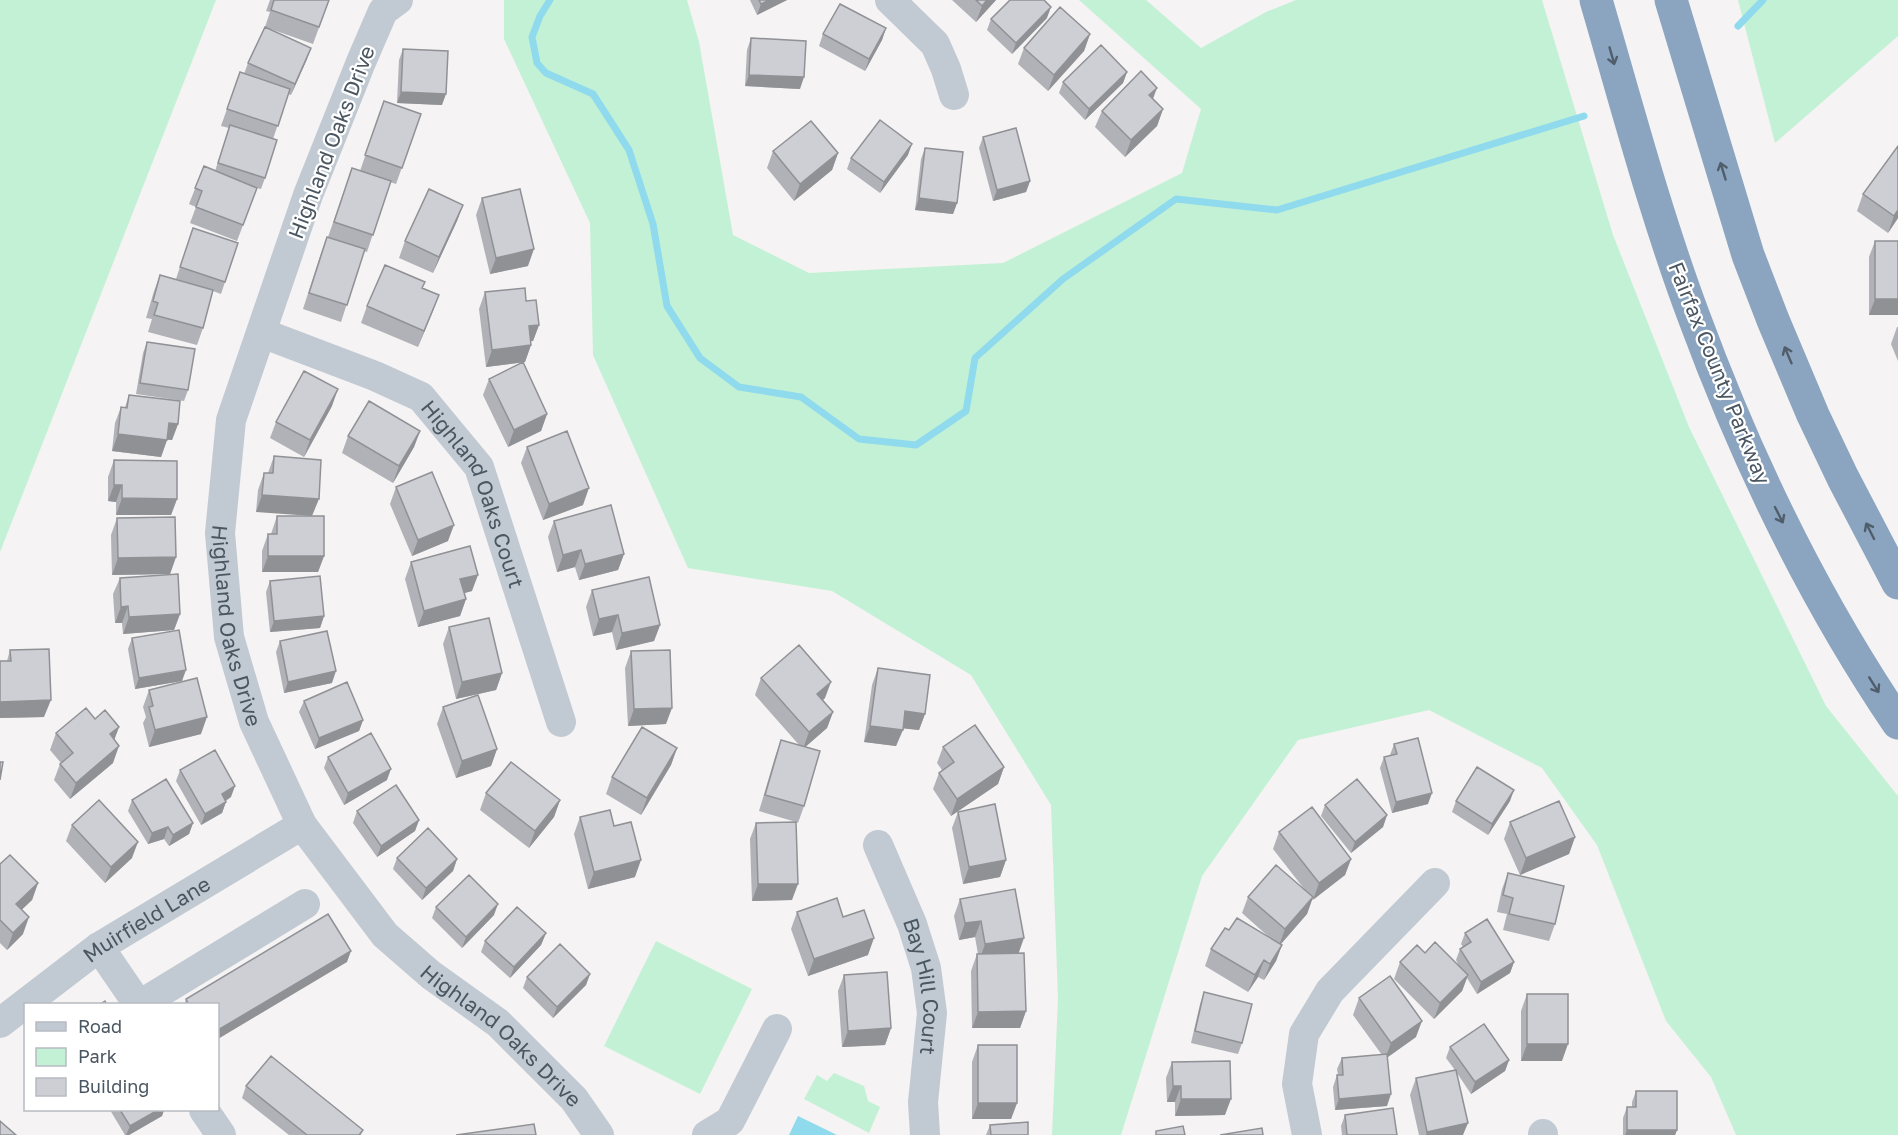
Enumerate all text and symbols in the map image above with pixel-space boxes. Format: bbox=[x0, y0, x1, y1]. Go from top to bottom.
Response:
street label: Highland Oaks Drive bbox=[282, 42, 380, 242]
one-way arrow bbox=[1607, 46, 1618, 65]
one-way arrow bbox=[1717, 162, 1728, 181]
street label: Fairfax County Parkway bbox=[1663, 258, 1777, 488]
one-way arrow bbox=[1781, 346, 1793, 364]
street label: Highland Oaks Court bbox=[416, 395, 530, 591]
one-way arrow bbox=[1773, 506, 1785, 523]
one-way arrow bbox=[1864, 522, 1876, 540]
street label: Highland Oaks Drive bbox=[206, 524, 268, 729]
one-way arrow bbox=[1869, 676, 1881, 693]
street label: Muirfield Lane bbox=[78, 870, 215, 968]
street label: Bay Hill Court bbox=[898, 915, 945, 1056]
street label: Highland Oaks Drive bbox=[415, 959, 587, 1112]
legend bbox=[24, 1003, 219, 1111]
text: Road bbox=[78, 1015, 122, 1037]
text: Park bbox=[78, 1045, 117, 1067]
text: Building bbox=[78, 1075, 149, 1097]

